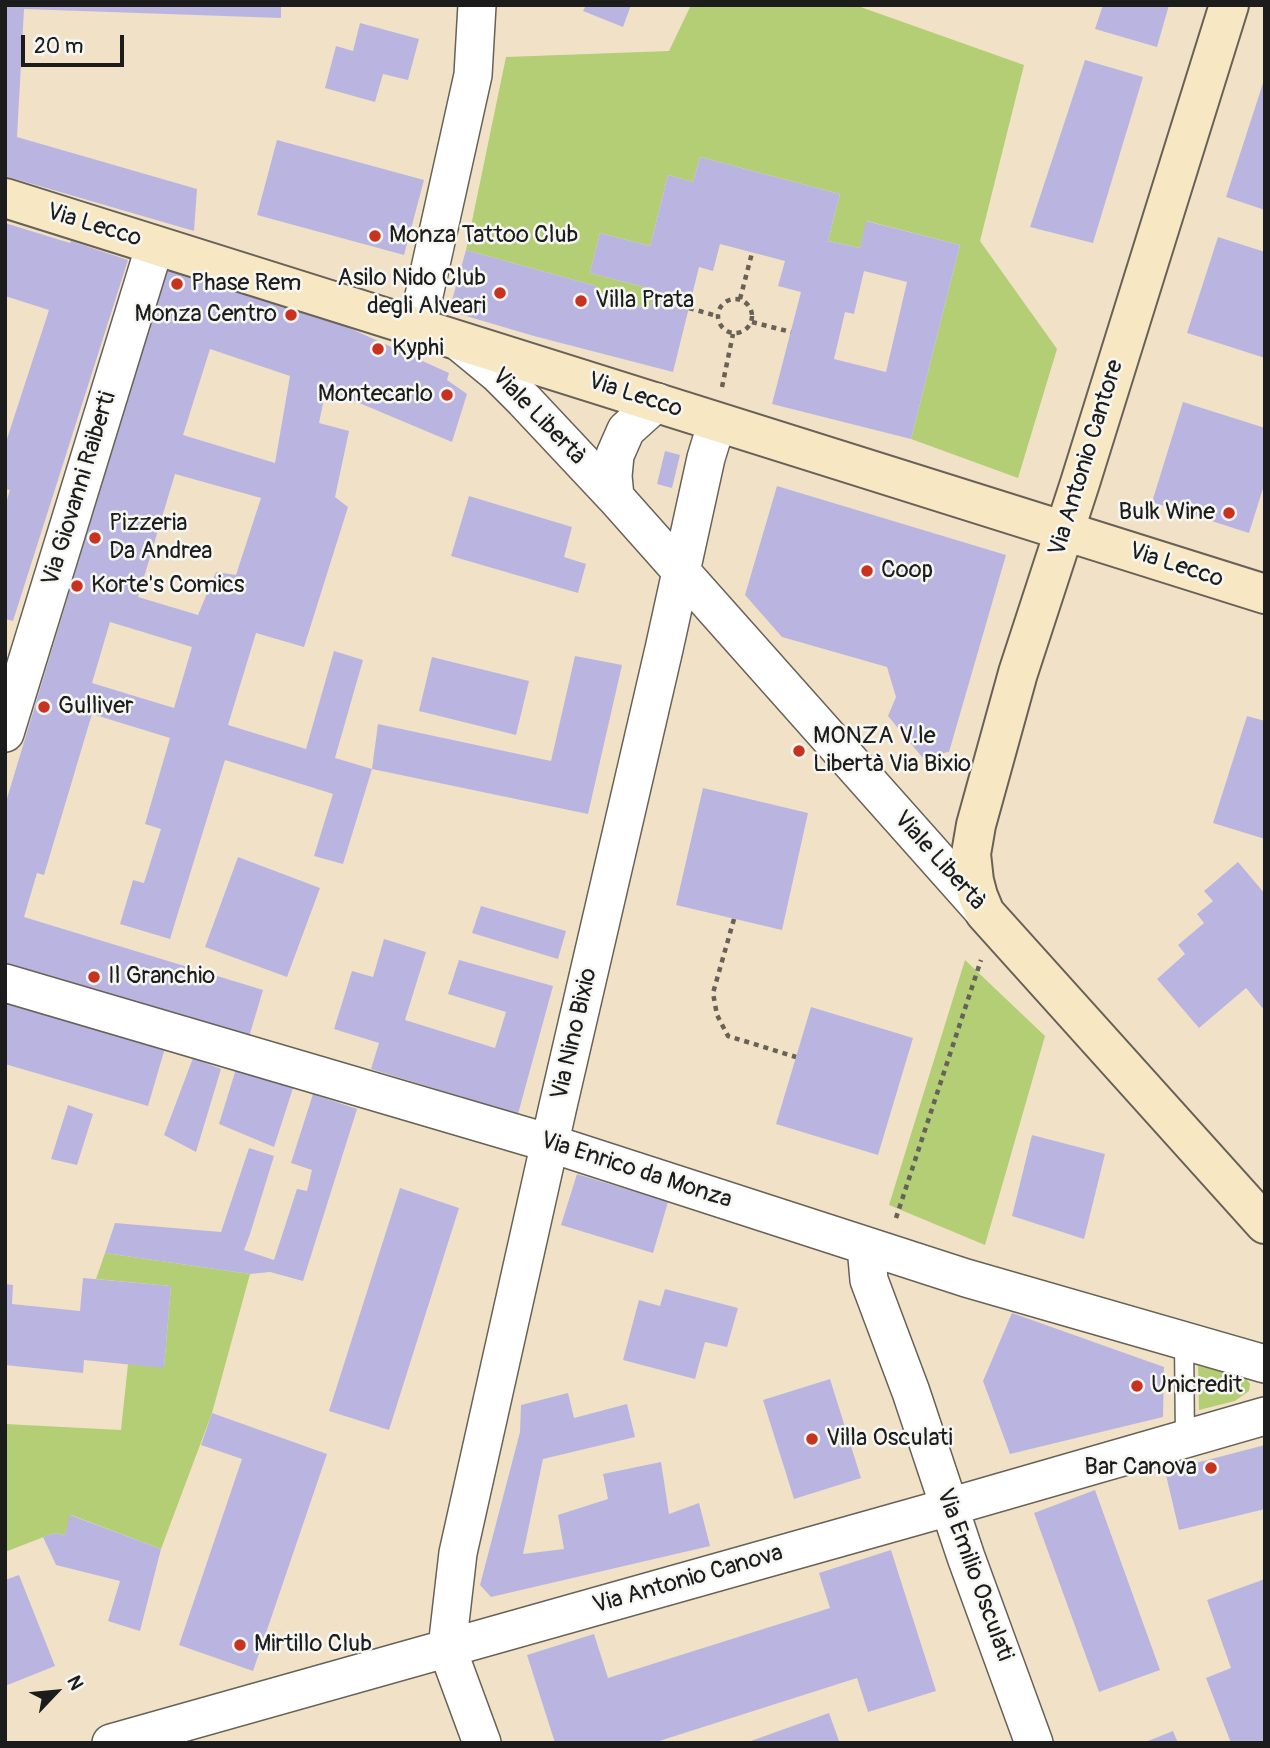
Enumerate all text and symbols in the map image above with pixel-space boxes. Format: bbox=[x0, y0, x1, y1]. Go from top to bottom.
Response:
scale bar bbox=[24, 21, 128, 65]
text: 20 m bbox=[34, 33, 83, 60]
street label: Via Lecco bbox=[43, 198, 145, 254]
place label: Monza Tattoo Club bbox=[389, 222, 578, 250]
marker: Monza Tattoo Club bbox=[367, 228, 383, 244]
place label: Asilo Nido Club degli Alveari bbox=[337, 265, 486, 321]
place label: Phase Rem bbox=[191, 270, 301, 298]
marker: Phase Rem bbox=[169, 276, 185, 292]
marker: Asilo Nido Club degli Alveari bbox=[492, 285, 508, 301]
place label: Villa Prata bbox=[595, 287, 694, 315]
marker: Villa Prata bbox=[573, 293, 589, 309]
place label: Monza Centro bbox=[134, 301, 277, 329]
marker: Monza Centro bbox=[283, 307, 299, 323]
place label: Kyphi bbox=[392, 335, 444, 363]
marker: Kyphi bbox=[370, 341, 386, 357]
street label: Via Antonio Cantore bbox=[1044, 357, 1130, 559]
street label: Viale Libertà bbox=[485, 363, 591, 471]
street label: Via Lecco bbox=[584, 367, 686, 425]
place label: Montecarlo bbox=[318, 381, 433, 409]
marker: Montecarlo bbox=[439, 387, 455, 403]
street label: Via Giovanni Raiberti bbox=[37, 388, 123, 590]
place label: Bulk Wine bbox=[1118, 499, 1215, 527]
marker: Bulk Wine bbox=[1221, 505, 1237, 521]
place label: Pizzeria Da Andrea bbox=[109, 510, 212, 566]
marker: Pizzeria Da Andrea bbox=[87, 530, 103, 546]
street label: Via Lecco bbox=[1125, 537, 1227, 595]
place label: Coop bbox=[881, 557, 933, 585]
marker: Coop bbox=[859, 563, 875, 579]
place label: Korte's Comics bbox=[91, 572, 245, 600]
marker: Korte's Comics bbox=[69, 578, 85, 594]
place label: Gulliver bbox=[58, 693, 134, 721]
marker: Gulliver bbox=[36, 699, 52, 715]
place label: MONZA V.le Libertà Via Bixio bbox=[813, 723, 971, 779]
marker: MONZA V.le Libertà Via Bixio bbox=[791, 743, 807, 759]
street label: Viale Libertà bbox=[887, 806, 991, 916]
place label: Il Granchio bbox=[108, 963, 215, 991]
street label: Via Nino Bixio bbox=[546, 965, 604, 1103]
marker: Il Granchio bbox=[86, 969, 102, 985]
street label: Via Enrico da Monza bbox=[537, 1126, 735, 1216]
place label: Unicredit bbox=[1151, 1372, 1243, 1400]
marker: Unicredit bbox=[1129, 1378, 1145, 1394]
place label: Villa Osculati bbox=[826, 1425, 953, 1453]
marker: Villa Osculati bbox=[804, 1431, 820, 1447]
place label: Bar Canova bbox=[1084, 1454, 1197, 1482]
marker: Bar Canova bbox=[1203, 1460, 1219, 1476]
street label: Via Emilio Osculati bbox=[929, 1485, 1019, 1665]
street label: Via Antonio Canova bbox=[590, 1539, 786, 1621]
place label: Mirtillo Club bbox=[254, 1631, 372, 1659]
marker: Mirtillo Club bbox=[232, 1637, 248, 1653]
north arrow bbox=[21, 1657, 91, 1727]
text: N bbox=[61, 1672, 88, 1694]

